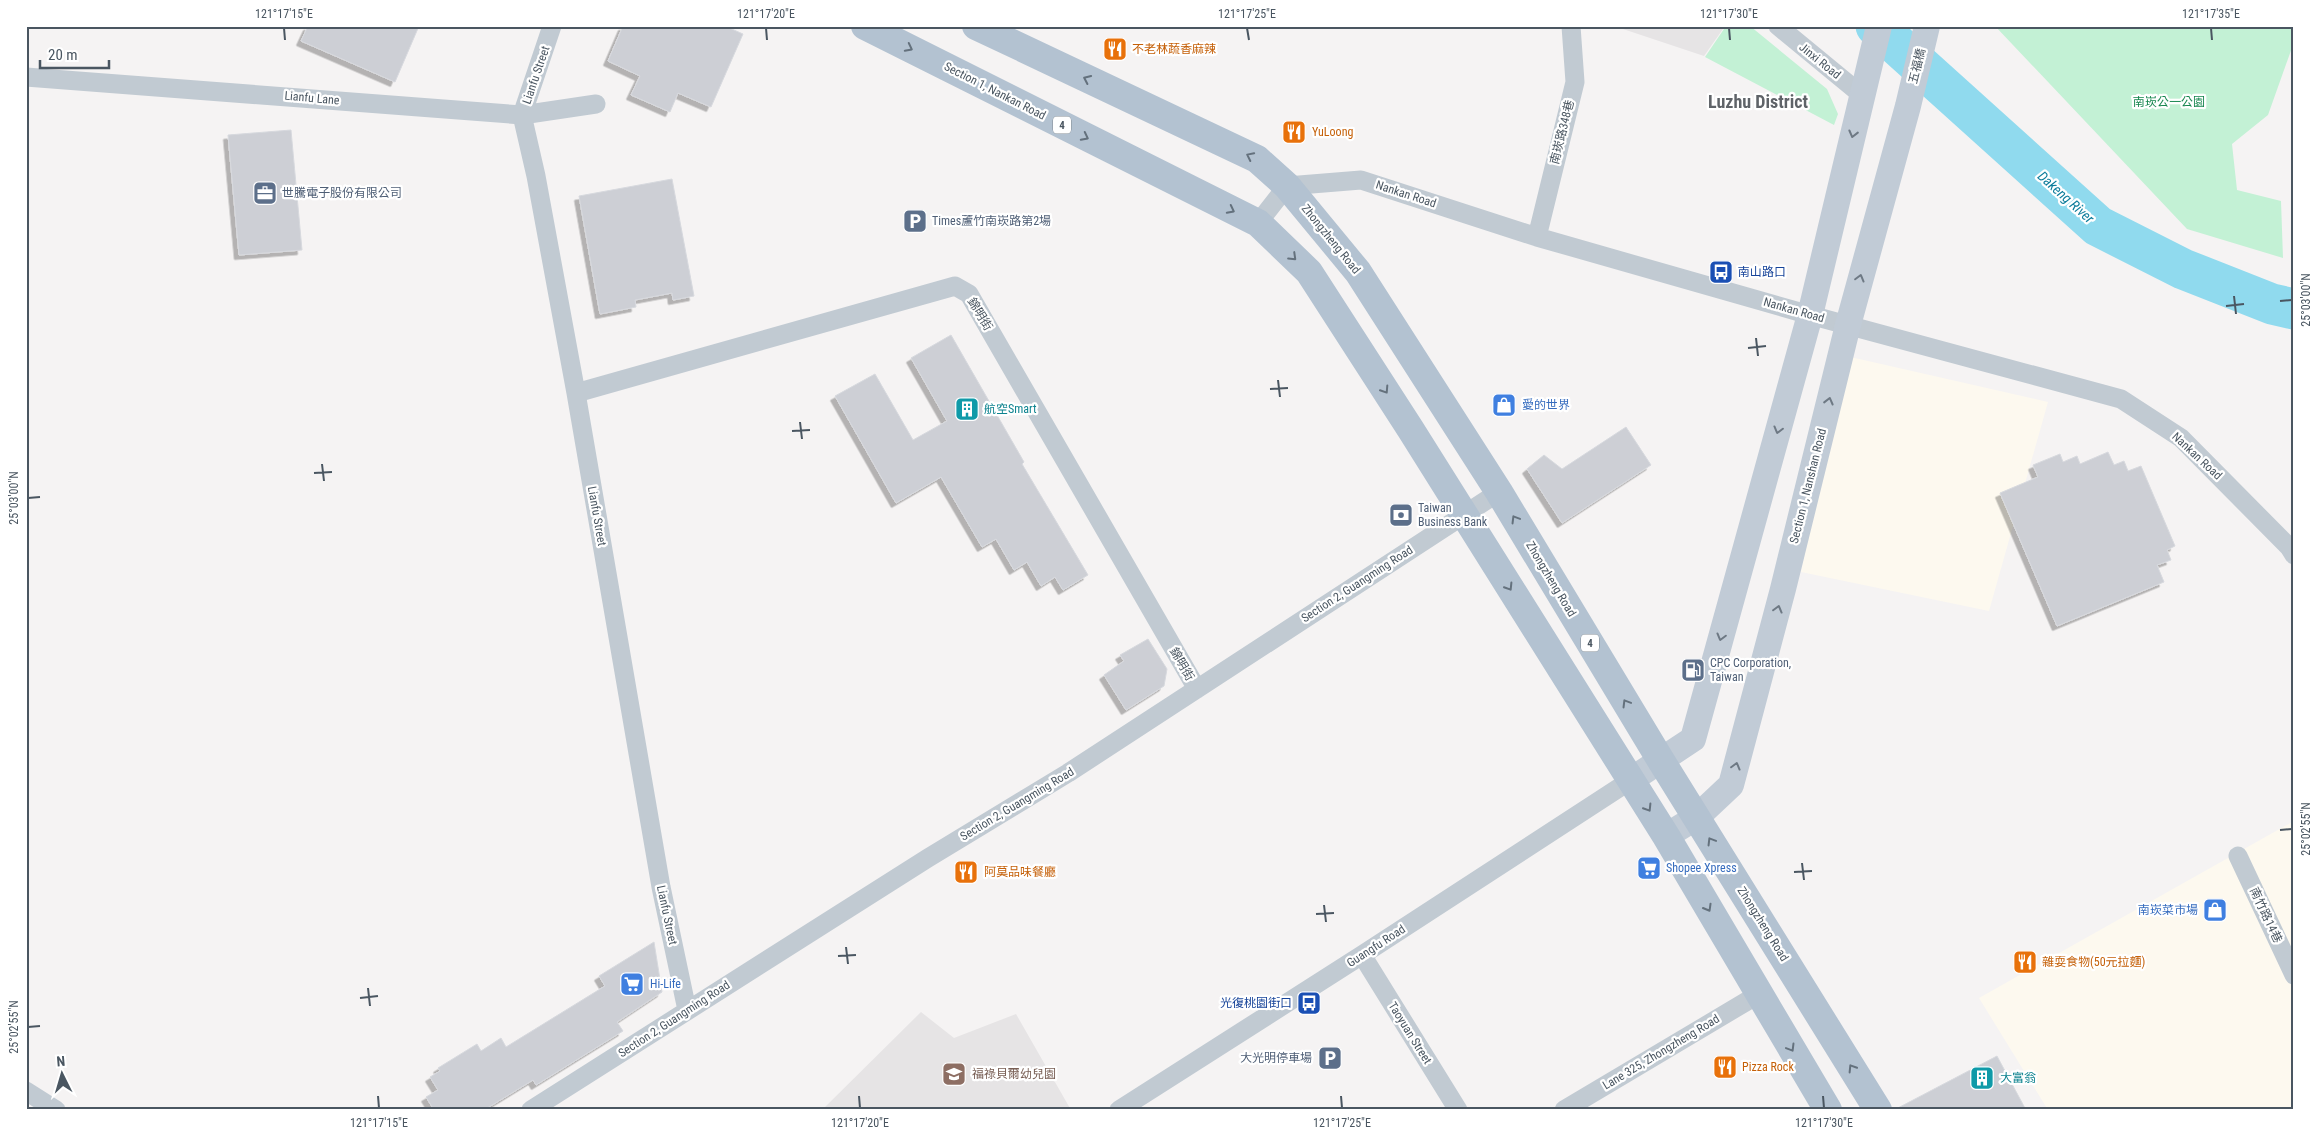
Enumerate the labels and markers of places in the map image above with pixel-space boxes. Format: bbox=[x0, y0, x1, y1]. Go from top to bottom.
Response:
restaurant icon: 不老林蔬香麻辣 bbox=[1102, 36, 1128, 62]
place label: 不老林蔬香麻辣 bbox=[1132, 42, 1216, 56]
restaurant icon: YuLoong bbox=[1281, 119, 1307, 145]
place label: YuLoong bbox=[1312, 125, 1353, 139]
office icon: 世騰電子股份有限公司 bbox=[252, 180, 278, 206]
place label: 世騰電子股份有限公司 bbox=[282, 186, 402, 200]
parking icon: Times蘆竹南崁路第2場 bbox=[902, 208, 928, 234]
place label: Times蘆竹南崁路第2場 bbox=[932, 214, 1051, 228]
bus stop icon: 南山路口 bbox=[1708, 259, 1734, 285]
place label: 南山路口 bbox=[1738, 265, 1786, 279]
shop icon: 愛的世界 bbox=[1491, 392, 1517, 418]
building icon: 航空Smart bbox=[954, 396, 980, 422]
place label: 愛的世界 bbox=[1522, 398, 1570, 412]
place label: 航空Smart bbox=[984, 402, 1037, 416]
place label: Taiwan Business Bank bbox=[1418, 501, 1488, 529]
bank icon: Taiwan Business Bank bbox=[1388, 502, 1414, 528]
place label: CPC Corporation, Taiwan bbox=[1710, 656, 1791, 684]
fuel station icon: CPC Corporation, Taiwan bbox=[1680, 657, 1706, 683]
supermarket icon: Shopee Xpress bbox=[1636, 855, 1662, 881]
restaurant icon: 阿莫品味餐廳 bbox=[953, 859, 979, 885]
place label: Shopee Xpress bbox=[1666, 861, 1737, 875]
place label: 阿莫品味餐廳 bbox=[984, 865, 1056, 879]
shop icon: 南崁菜市場 bbox=[2202, 897, 2228, 923]
place label: 南崁菜市場 bbox=[2138, 903, 2198, 917]
restaurant icon: 雜耍食物(50元拉麵) bbox=[2012, 949, 2038, 975]
place label: 雜耍食物(50元拉麵) bbox=[2042, 955, 2145, 969]
supermarket icon: Hi-Life bbox=[619, 971, 645, 997]
place label: Hi-Life bbox=[650, 977, 681, 991]
bus stop icon: 光復桃園街口 bbox=[1296, 990, 1322, 1016]
place label: 光復桃園街口 bbox=[1220, 996, 1292, 1010]
parking icon: 大光明停車場 bbox=[1317, 1045, 1343, 1071]
place label: 大光明停車場 bbox=[1240, 1051, 1312, 1065]
restaurant icon: Pizza Rock bbox=[1712, 1054, 1738, 1080]
place label: Pizza Rock bbox=[1742, 1060, 1794, 1074]
school or university icon: 福祿貝爾幼兒園 bbox=[941, 1061, 967, 1087]
building icon: 大富翁 bbox=[1969, 1065, 1995, 1091]
place label: 福祿貝爾幼兒園 bbox=[972, 1067, 1056, 1081]
place label: 大富翁 bbox=[2000, 1071, 2036, 1085]

